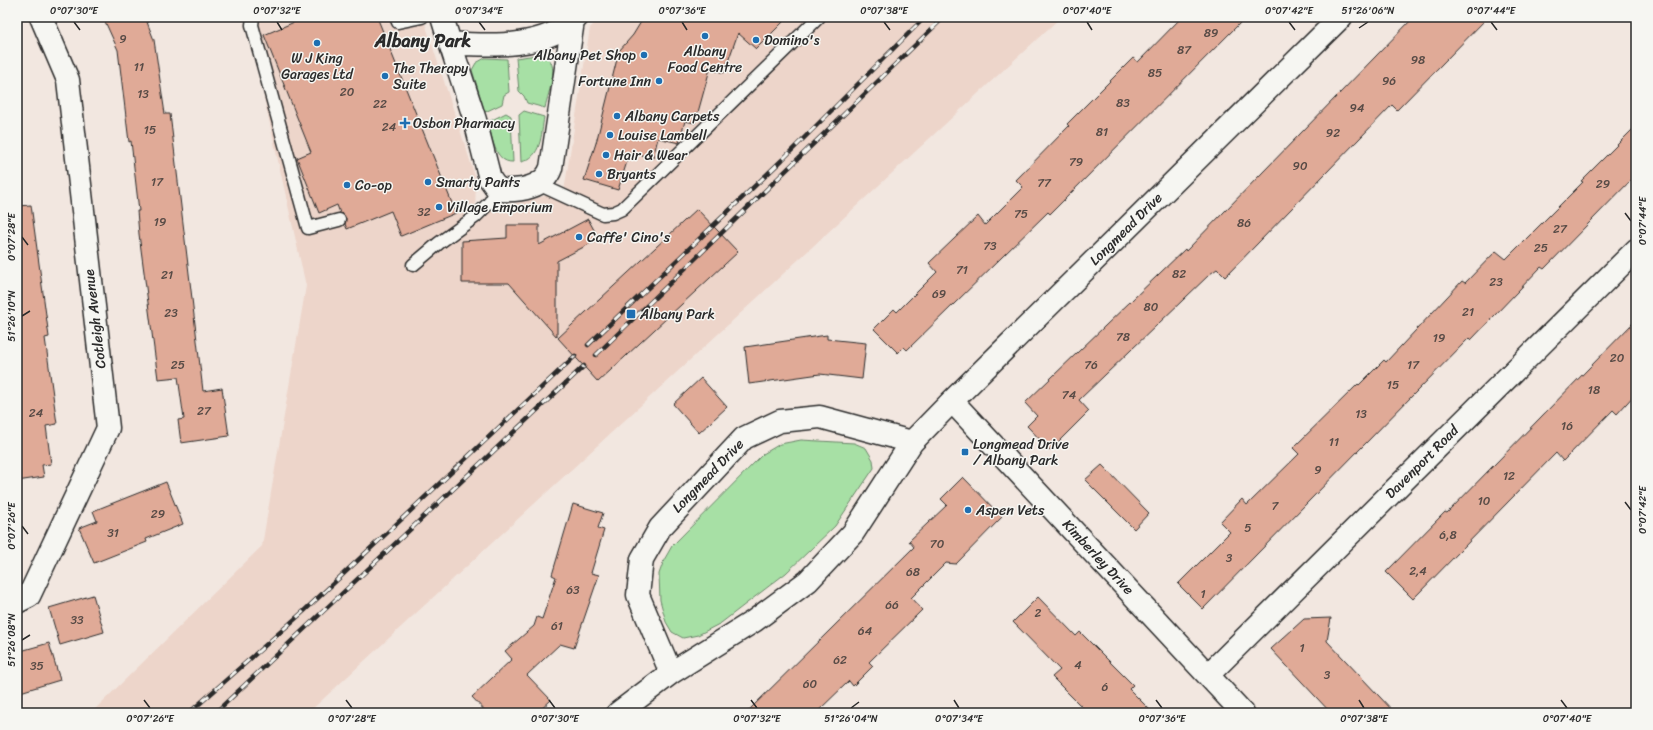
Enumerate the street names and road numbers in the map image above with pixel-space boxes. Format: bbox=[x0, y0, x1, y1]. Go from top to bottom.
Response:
street label: Longmead Drive bbox=[1083, 186, 1169, 272]
street label: Cotleigh Avenue bbox=[76, 268, 113, 370]
street label: Davenport Road bbox=[1379, 418, 1466, 505]
street label: Longmead Drive bbox=[666, 433, 750, 519]
street label: Kimberley Drive bbox=[1056, 513, 1140, 601]

